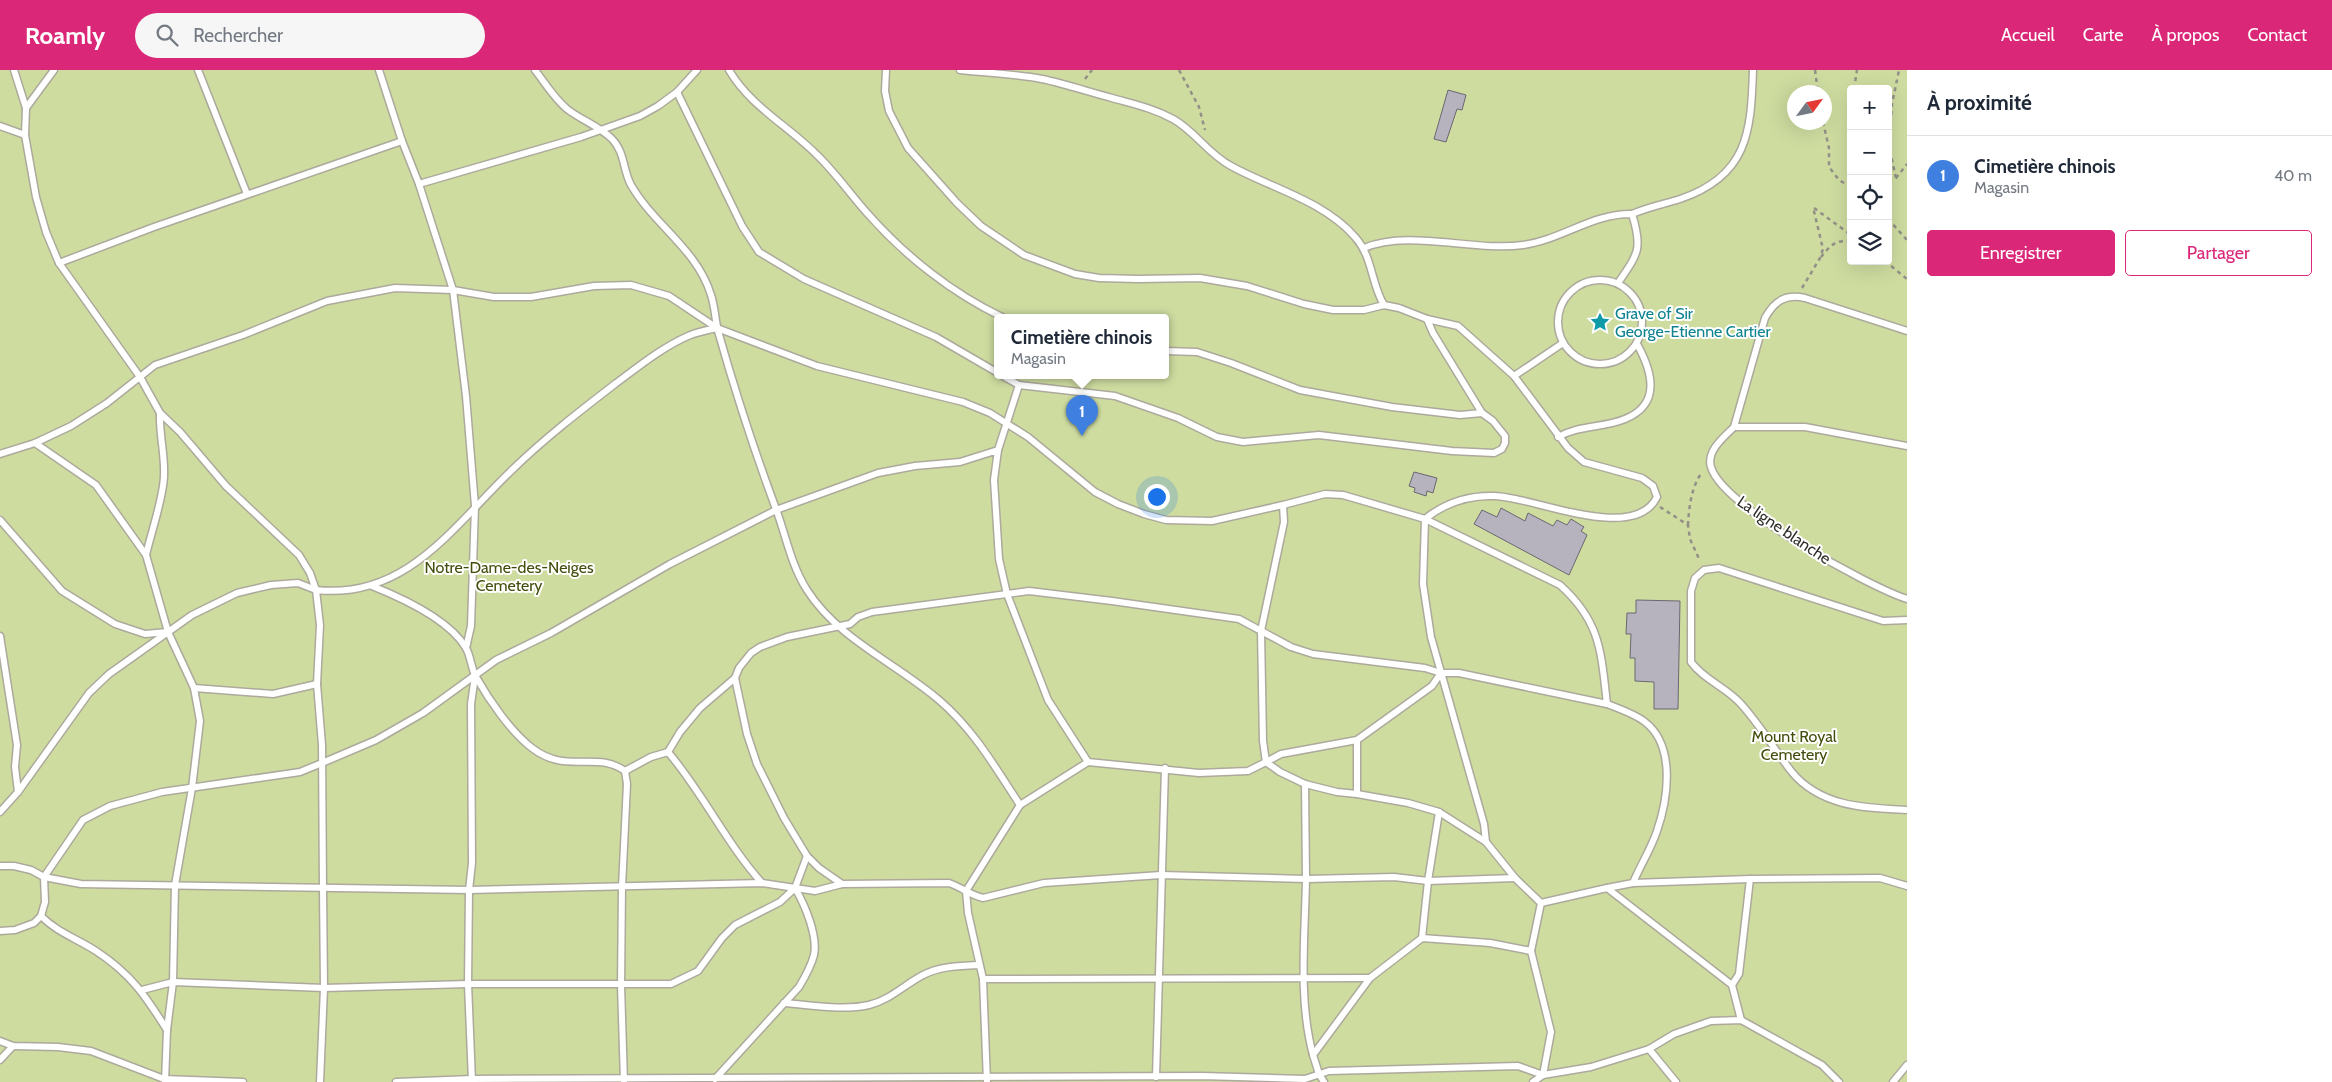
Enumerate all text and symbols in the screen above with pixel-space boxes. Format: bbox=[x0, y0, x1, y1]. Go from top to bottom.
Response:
search box bbox=[135, 13, 485, 58]
text: Roamly bbox=[25, 21, 105, 50]
icon: search bbox=[153, 21, 181, 49]
text: Rechercher bbox=[193, 24, 283, 47]
text: Accueil bbox=[2001, 24, 2055, 46]
text: Carte bbox=[2083, 24, 2123, 46]
text: À propos bbox=[2151, 24, 2219, 46]
text: Contact bbox=[2247, 24, 2307, 46]
north arrow bbox=[1787, 85, 1832, 130]
map controls bbox=[1847, 85, 1892, 265]
button: + bbox=[1847, 85, 1892, 130]
text: À proximité bbox=[1927, 90, 2032, 115]
button: − bbox=[1847, 130, 1892, 175]
text: Cimetière chinois bbox=[1974, 155, 2115, 178]
text: 1 bbox=[1940, 166, 1946, 185]
text: 40 m bbox=[2274, 166, 2312, 185]
button: locate bbox=[1847, 175, 1892, 220]
text: Magasin bbox=[1974, 178, 2029, 197]
button: layers bbox=[1847, 220, 1892, 265]
button: Enregistrer bbox=[1927, 230, 2115, 276]
button: Partager bbox=[2125, 230, 2312, 276]
place label: Grave of Sir George-Etienne Cartier bbox=[1615, 304, 1771, 341]
place icon: Grave of Sir George-Etienne Cartier bbox=[1589, 311, 1611, 333]
popup bbox=[994, 314, 1169, 379]
text: Cimetière chinois bbox=[1011, 326, 1152, 349]
text: Magasin bbox=[1011, 349, 1066, 368]
pin: 1 bbox=[1066, 395, 1098, 436]
your location bbox=[1144, 484, 1170, 510]
street label: La ligne blanche bbox=[1734, 492, 1834, 568]
park label: Notre-Dame-des-Neiges Cemetery bbox=[424, 558, 594, 595]
park label: Mount Royal Cemetery bbox=[1751, 727, 1837, 764]

